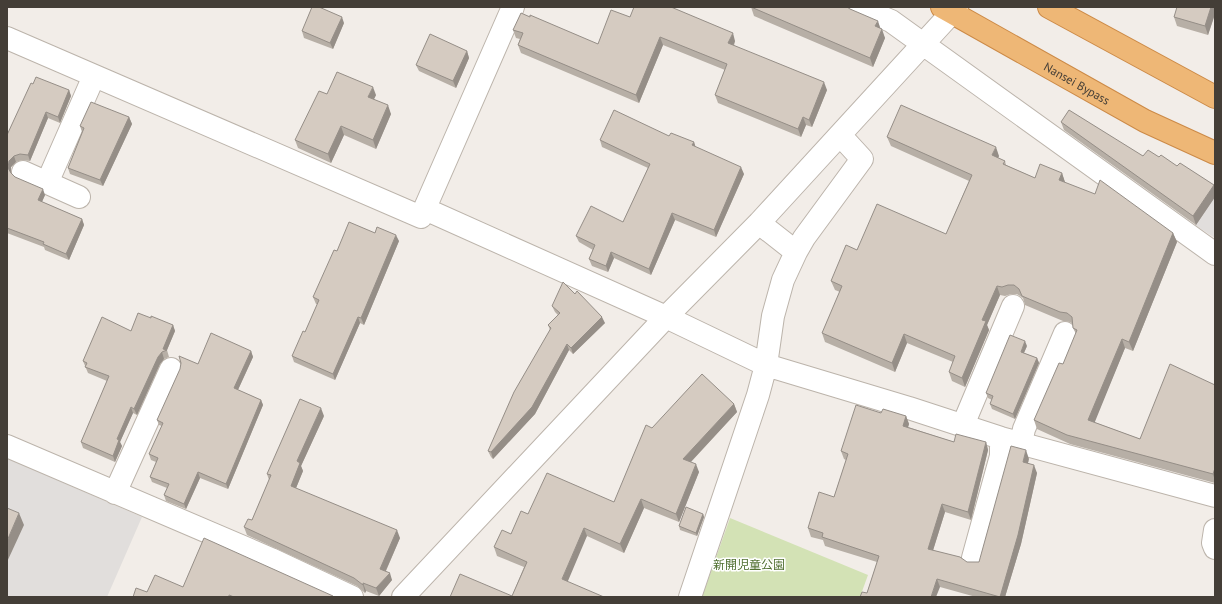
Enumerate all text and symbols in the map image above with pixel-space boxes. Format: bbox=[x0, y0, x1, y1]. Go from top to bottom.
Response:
street label: Nansei Bypass bbox=[1041, 58, 1113, 107]
park label: 新開児童公園 bbox=[713, 557, 785, 572]

